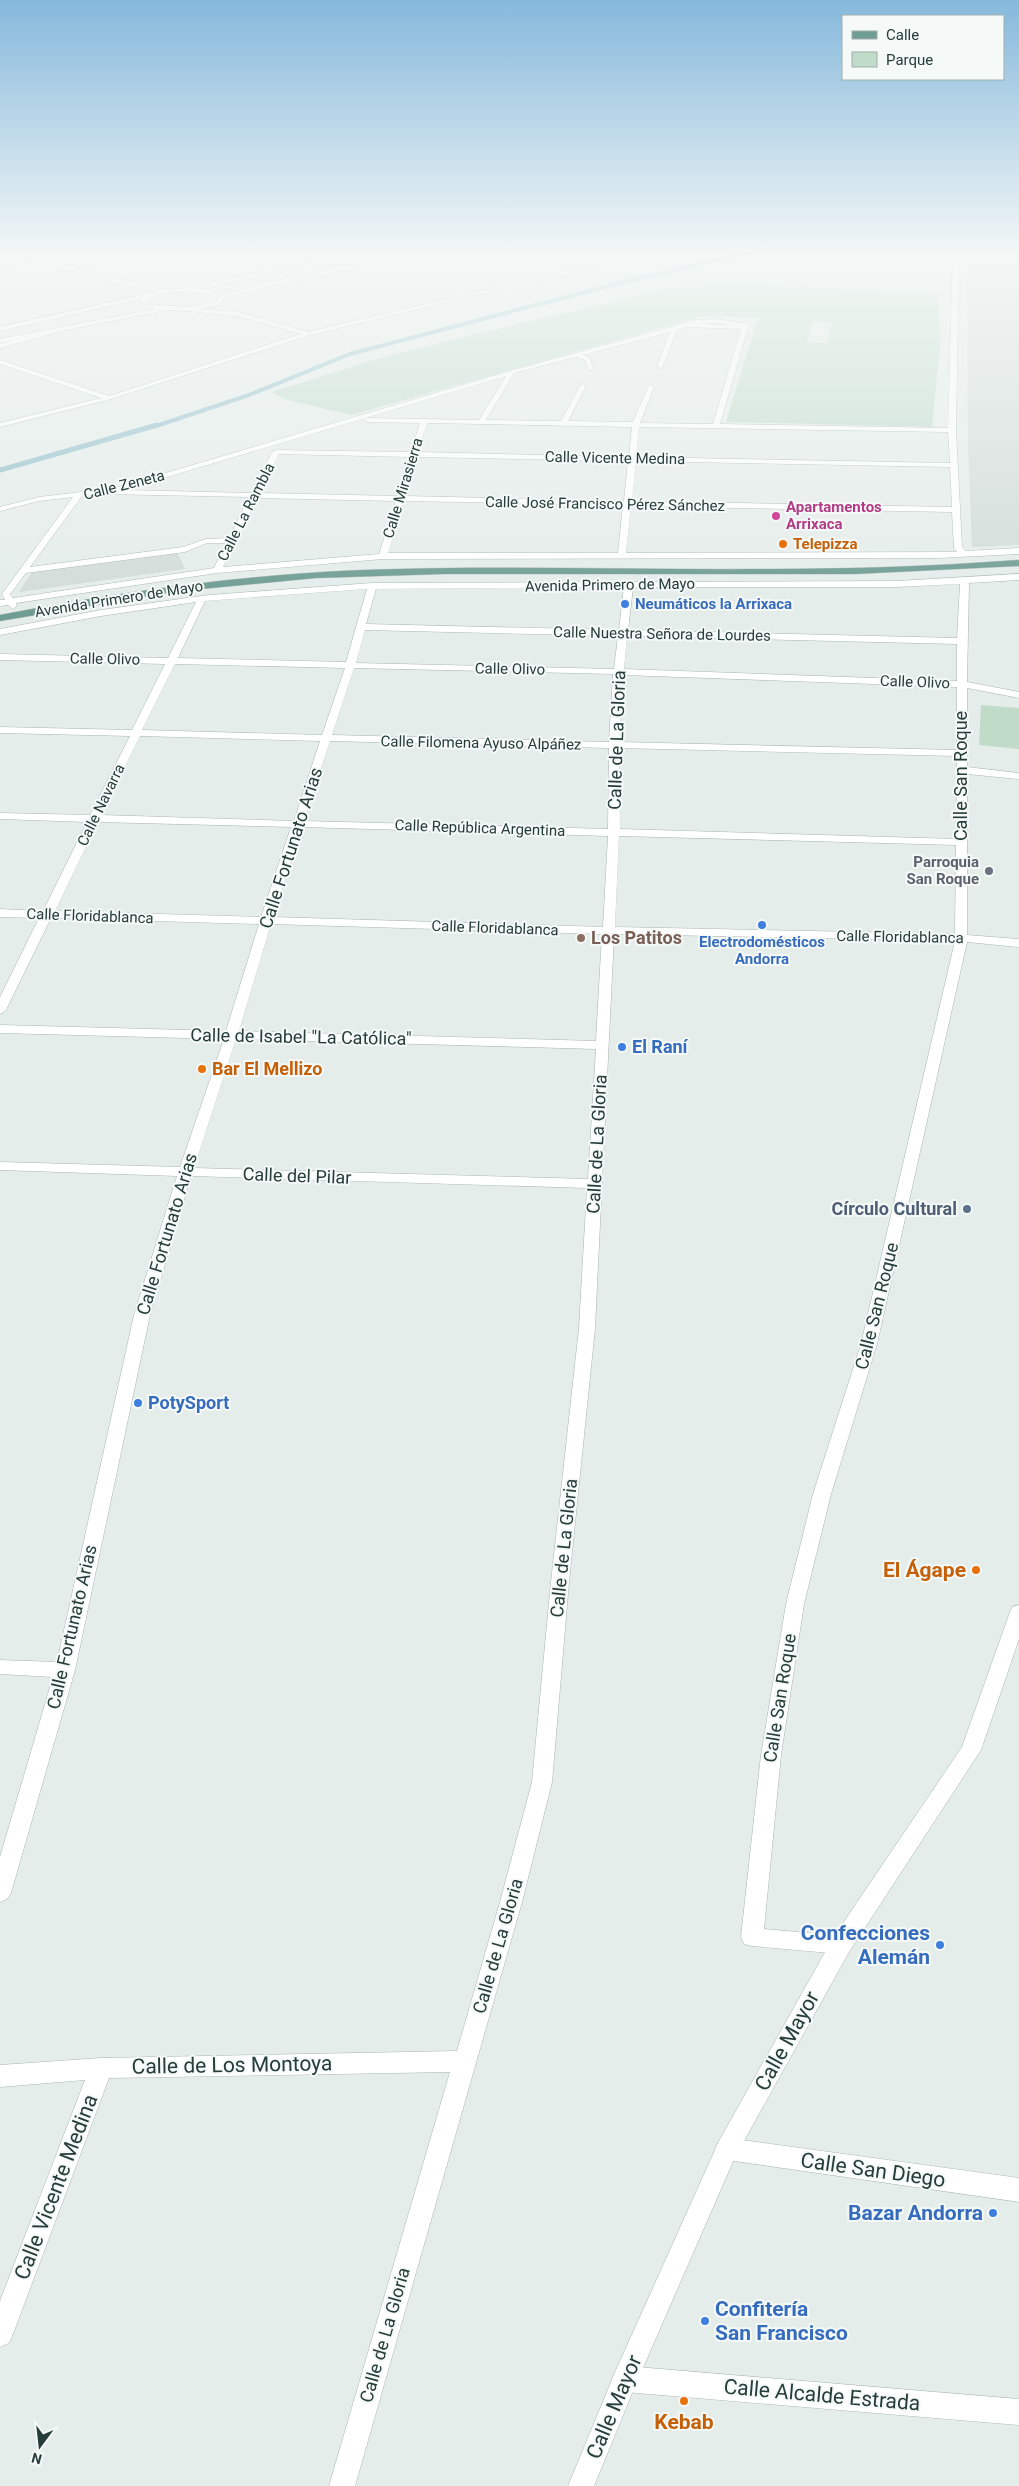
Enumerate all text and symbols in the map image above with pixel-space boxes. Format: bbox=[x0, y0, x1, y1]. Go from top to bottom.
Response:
legend bbox=[842, 15, 1004, 80]
text: Calle bbox=[886, 26, 919, 44]
text: Parque bbox=[886, 51, 933, 69]
street label: Calle Mirasierra bbox=[379, 436, 427, 540]
street label: Calle Vicente Medina bbox=[545, 448, 685, 468]
street label: Calle La Rambla bbox=[214, 460, 278, 564]
street label: Calle Zeneta bbox=[82, 466, 166, 504]
street label: Calle José Francisco Pérez Sánchez bbox=[485, 493, 725, 515]
place label: Apartamentos Arrixaca bbox=[786, 498, 882, 533]
marker: Apartamentos Arrixaca bbox=[770, 510, 782, 522]
place label: Telepizza bbox=[793, 535, 858, 553]
marker: Telepizza bbox=[777, 538, 789, 550]
street label: Avenida Primero de Mayo bbox=[525, 575, 695, 595]
street label: Avenida Primero de Mayo bbox=[34, 577, 204, 621]
place label: Neumáticos la Arrixaca bbox=[635, 595, 792, 613]
marker: Neumáticos la Arrixaca bbox=[619, 598, 631, 610]
street label: Calle Nuestra Señora de Lourdes bbox=[553, 623, 771, 645]
street label: Calle Olivo bbox=[70, 649, 140, 669]
street label: Calle Olivo bbox=[475, 659, 545, 679]
street label: Calle de La Gloria bbox=[604, 670, 629, 810]
street label: Calle Olivo bbox=[880, 672, 950, 692]
street label: Calle San Roque bbox=[950, 711, 971, 841]
street label: Calle Filomena Ayuso Alpáñez bbox=[380, 732, 582, 754]
street label: Calle Navarra bbox=[73, 761, 129, 849]
street label: Calle Fortunato Arias bbox=[255, 765, 326, 931]
street label: Calle República Argentina bbox=[394, 816, 566, 840]
place label: Parroquia San Roque bbox=[907, 853, 979, 888]
marker: Parroquia San Roque bbox=[983, 865, 995, 877]
street label: Calle Floridablanca bbox=[26, 905, 154, 927]
street label: Calle Floridablanca bbox=[431, 917, 559, 939]
marker: Electrodomésticos Andorra bbox=[756, 919, 768, 931]
place label: Los Patitos bbox=[591, 927, 682, 948]
street label: Calle Floridablanca bbox=[836, 927, 964, 947]
marker: Los Patitos bbox=[575, 932, 587, 944]
place label: Electrodomésticos Andorra bbox=[699, 933, 825, 968]
street label: Calle de Isabel "La Católica" bbox=[190, 1024, 412, 1049]
place label: El Raní bbox=[632, 1036, 689, 1057]
marker: El Raní bbox=[616, 1041, 628, 1053]
place label: Bar El Mellizo bbox=[212, 1058, 323, 1079]
marker: Bar El Mellizo bbox=[196, 1063, 208, 1075]
street label: Calle de La Gloria bbox=[582, 1074, 611, 1214]
street label: Calle Fortunato Arias bbox=[132, 1150, 201, 1317]
street label: Calle del Pilar bbox=[242, 1163, 352, 1188]
place label: Círculo Cultural bbox=[832, 1198, 957, 1219]
marker: Círculo Cultural bbox=[961, 1203, 973, 1215]
street label: Calle San Roque bbox=[851, 1240, 902, 1372]
place label: PotySport bbox=[148, 1392, 229, 1413]
marker: PotySport bbox=[132, 1397, 144, 1409]
street label: Calle de La Gloria bbox=[546, 1477, 581, 1618]
street label: Calle Fortunato Arias bbox=[42, 1543, 101, 1711]
place label: El Ágape bbox=[883, 1558, 966, 1582]
marker: El Ágape bbox=[970, 1564, 982, 1576]
street label: Calle San Roque bbox=[759, 1632, 800, 1764]
street label: Calle de La Gloria bbox=[468, 1876, 527, 2016]
place label: Confecciones Alemán bbox=[801, 1921, 930, 1969]
marker: Confecciones Alemán bbox=[934, 1939, 946, 1951]
street label: Calle Mayor bbox=[750, 1987, 824, 2095]
street label: Calle de Los Montoya bbox=[131, 2051, 333, 2079]
street label: Calle Vicente Medina bbox=[10, 2091, 102, 2283]
street label: Calle San Diego bbox=[799, 2148, 947, 2192]
place label: Bazar Andorra bbox=[848, 2201, 983, 2225]
marker: Bazar Andorra bbox=[987, 2207, 999, 2219]
street label: Calle de La Gloria bbox=[355, 2265, 414, 2405]
place label: Confitería San Francisco bbox=[715, 2297, 848, 2345]
marker: Confitería San Francisco bbox=[699, 2315, 711, 2327]
street label: Calle Mayor bbox=[581, 2352, 647, 2462]
street label: Calle Alcalde Estrada bbox=[723, 2374, 921, 2416]
marker: Kebab bbox=[678, 2395, 690, 2407]
place label: Kebab bbox=[654, 2410, 714, 2434]
north arrow bbox=[15, 2421, 65, 2471]
text: N bbox=[30, 2450, 43, 2468]

